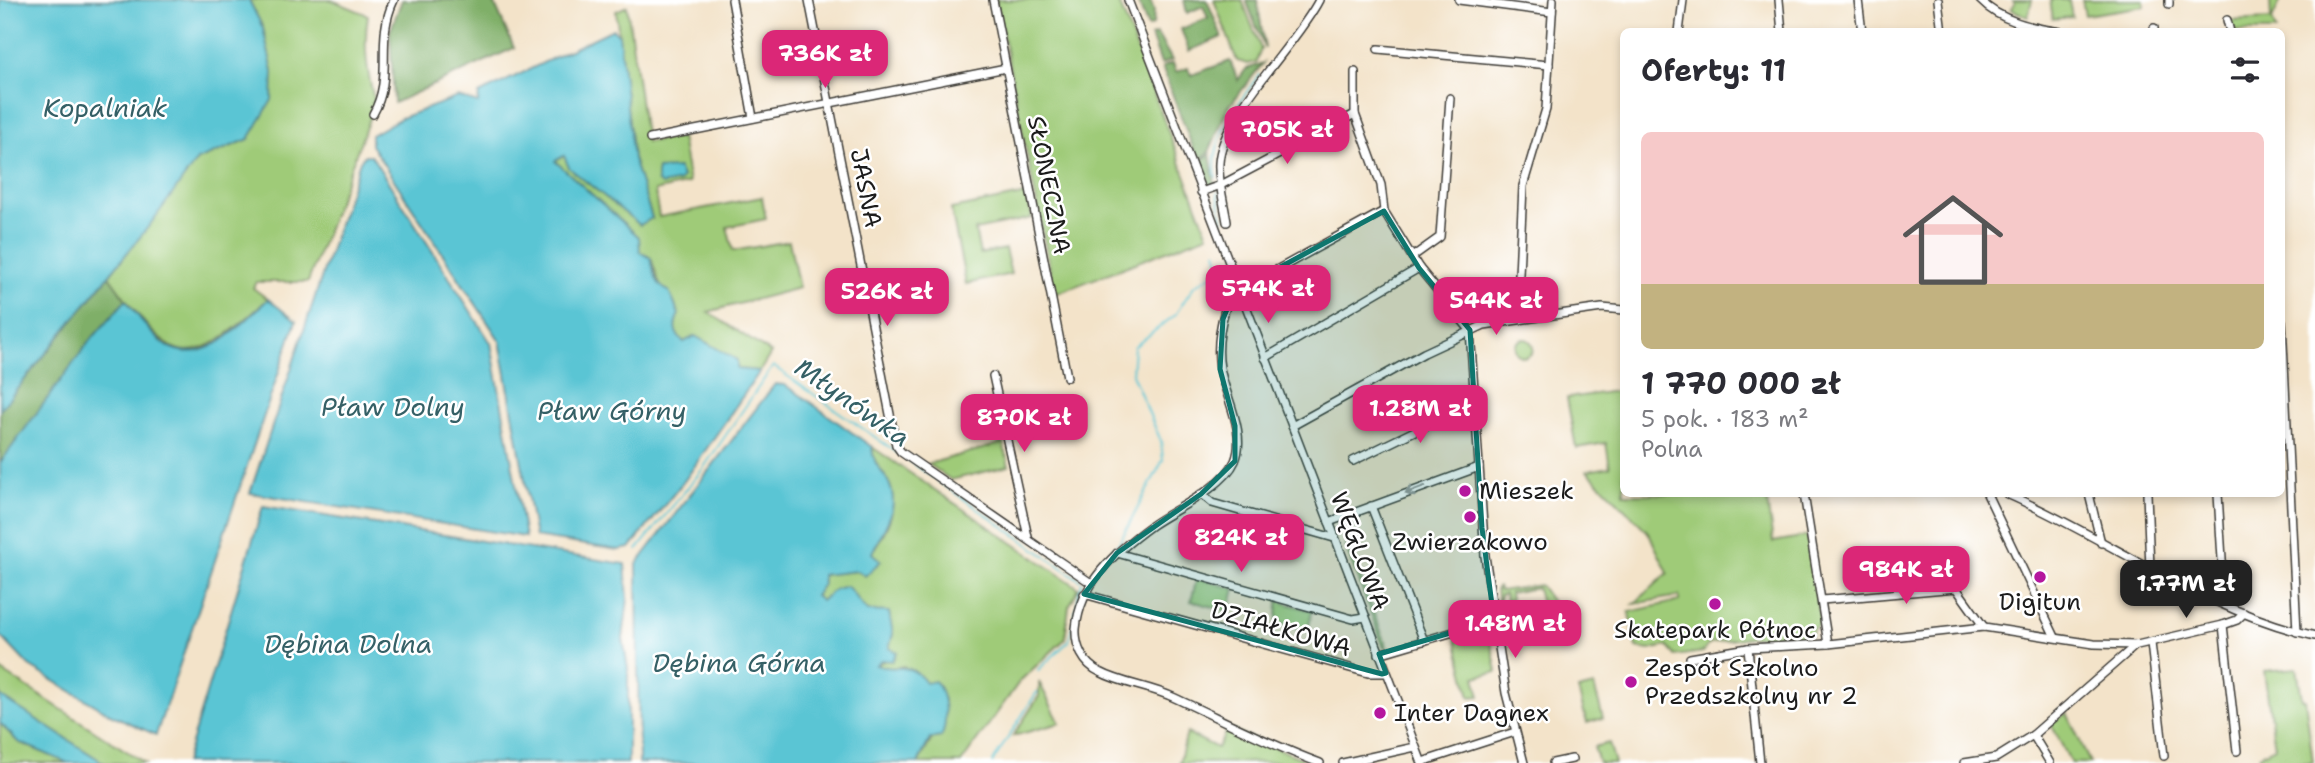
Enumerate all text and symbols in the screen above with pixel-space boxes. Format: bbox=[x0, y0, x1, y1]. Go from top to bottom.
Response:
pin: 736K zł bbox=[760, 31, 890, 90]
text: 736K zł bbox=[778, 38, 872, 68]
text: Oferty: 11 bbox=[1641, 50, 1786, 91]
icon: filters bbox=[2226, 51, 2264, 89]
water label: Kopalniak bbox=[43, 90, 167, 125]
pin: 705K zł bbox=[1222, 106, 1352, 166]
street label: SŁONECZNA bbox=[1020, 113, 1078, 257]
text: 705K zł bbox=[1240, 114, 1334, 144]
street label: JASNA bbox=[843, 146, 889, 230]
icon: home bbox=[1890, 177, 2016, 303]
pin: 574K zł bbox=[1203, 266, 1333, 325]
pin: 526K zł bbox=[822, 268, 952, 328]
text: 574K zł bbox=[1222, 273, 1314, 303]
text: 526K zł bbox=[841, 276, 933, 306]
pin: 544K zł bbox=[1431, 278, 1561, 337]
text: 544K zł bbox=[1449, 285, 1543, 315]
water label: Młynówka bbox=[788, 349, 918, 455]
text: 1 770 000 zł bbox=[1641, 363, 1841, 404]
pin: 1.28M zł bbox=[1348, 386, 1492, 445]
water label: Pław Dolny bbox=[321, 389, 465, 424]
water label: Pław Górny bbox=[537, 393, 687, 428]
text: 1.28M zł bbox=[1369, 393, 1471, 423]
pin: 870K zł bbox=[959, 394, 1089, 454]
text: 870K zł bbox=[977, 402, 1071, 432]
text: 5 pok. · 183 m² bbox=[1641, 404, 1809, 434]
text: Polna bbox=[1641, 434, 1703, 464]
place label: Mieszek bbox=[1479, 475, 1574, 507]
marker: Mieszek bbox=[1457, 483, 1473, 499]
one-way arrow bbox=[1404, 485, 1426, 497]
street label: WĘGLOWA bbox=[1323, 487, 1397, 615]
marker: Zwierzakowo bbox=[1462, 509, 1478, 525]
pin: 824K zł bbox=[1176, 514, 1306, 574]
text: 824K zł bbox=[1194, 522, 1288, 552]
place label: Zwierzakowo bbox=[1392, 526, 1548, 558]
pin: 984K zł bbox=[1841, 546, 1971, 606]
text: 984K zł bbox=[1859, 554, 1953, 584]
pin: 1.77M zł bbox=[2114, 560, 2258, 620]
text: 1.77M zł bbox=[2136, 568, 2236, 598]
marker: Digitun bbox=[2032, 569, 2048, 585]
place label: Digitun bbox=[1999, 586, 2081, 618]
street label: DZIAŁKOWA bbox=[1207, 594, 1355, 664]
marker: Skatepark Północ bbox=[1707, 596, 1723, 612]
pin: 1.48M zł bbox=[1443, 600, 1587, 660]
text: 1.48M zł bbox=[1464, 608, 1566, 638]
place label: Skatepark Północ bbox=[1614, 614, 1816, 646]
water label: Dębina Dolna bbox=[264, 626, 432, 661]
water label: Dębina Górna bbox=[652, 645, 826, 680]
place label: Zespół Szkolno Przedszkolny nr 2 bbox=[1645, 652, 1858, 712]
marker: Zespół Szkolno Przedszkolny nr 2 bbox=[1623, 674, 1639, 690]
place label: Inter Dagnex bbox=[1394, 697, 1549, 729]
marker: Inter Dagnex bbox=[1372, 705, 1388, 721]

